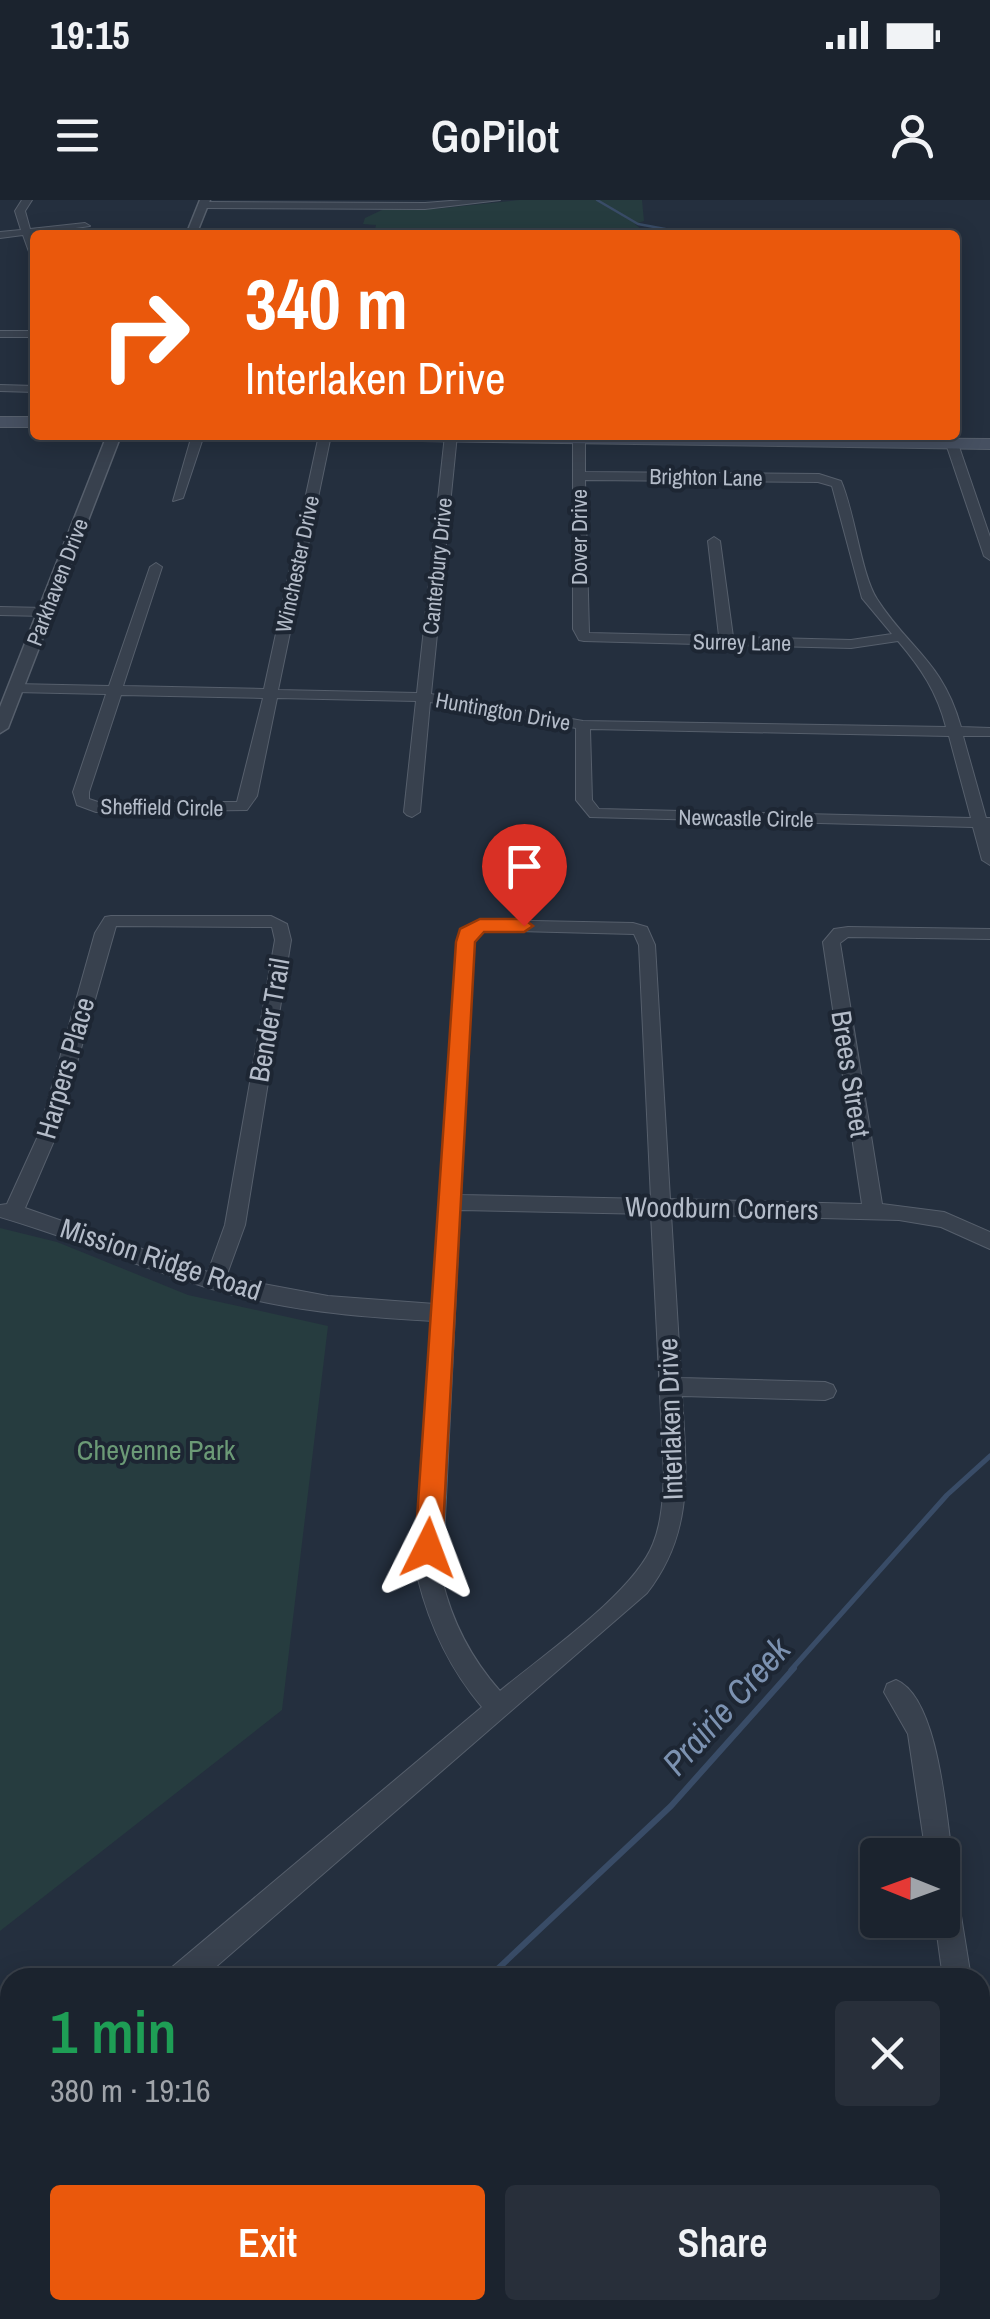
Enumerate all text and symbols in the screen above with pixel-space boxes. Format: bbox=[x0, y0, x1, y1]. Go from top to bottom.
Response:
text: 19:15 bbox=[50, 10, 130, 61]
text: GoPilot bbox=[431, 105, 559, 166]
icon: menu bbox=[50, 108, 105, 163]
icon: person bbox=[885, 108, 940, 163]
text: 340 m bbox=[245, 257, 408, 351]
icon: right bbox=[80, 270, 210, 400]
text: Interlaken Drive bbox=[245, 347, 505, 408]
street label: Brighton Lane bbox=[649, 461, 763, 493]
street label: Dover Drive bbox=[564, 489, 594, 585]
street label: Winchester Drive bbox=[268, 493, 326, 635]
street label: Canterbury Drive bbox=[415, 496, 459, 636]
street label: Parkhaven Drive bbox=[19, 514, 95, 650]
street label: Surrey Lane bbox=[693, 626, 791, 658]
street label: Huntington Drive bbox=[433, 684, 573, 738]
street label: Sheffield Circle bbox=[100, 791, 224, 823]
street label: Newcastle Circle bbox=[678, 802, 814, 834]
pin bbox=[482, 824, 567, 927]
icon: arrive bbox=[497, 839, 552, 894]
street label: Bender Trail bbox=[239, 955, 299, 1085]
street label: Harpers Place bbox=[27, 993, 103, 1143]
street label: Brees Street bbox=[822, 1008, 880, 1140]
street label: Woodburn Corners bbox=[625, 1187, 819, 1229]
street label: Mission Ridge Road bbox=[56, 1209, 266, 1309]
street label: Interlaken Drive bbox=[648, 1337, 692, 1501]
park label: Cheyenne Park bbox=[77, 1431, 236, 1469]
position arrow bbox=[376, 1496, 480, 1600]
water label: Prairie Creek bbox=[651, 1626, 802, 1785]
north arrow bbox=[860, 1838, 960, 1938]
map controls bbox=[860, 1838, 960, 1938]
text: 1 min bbox=[50, 1991, 177, 2072]
button: close bbox=[835, 2001, 940, 2106]
text: 380 m · 19:16 bbox=[50, 2069, 210, 2112]
button: Exit bbox=[50, 2185, 485, 2300]
button: Share bbox=[505, 2185, 940, 2300]

